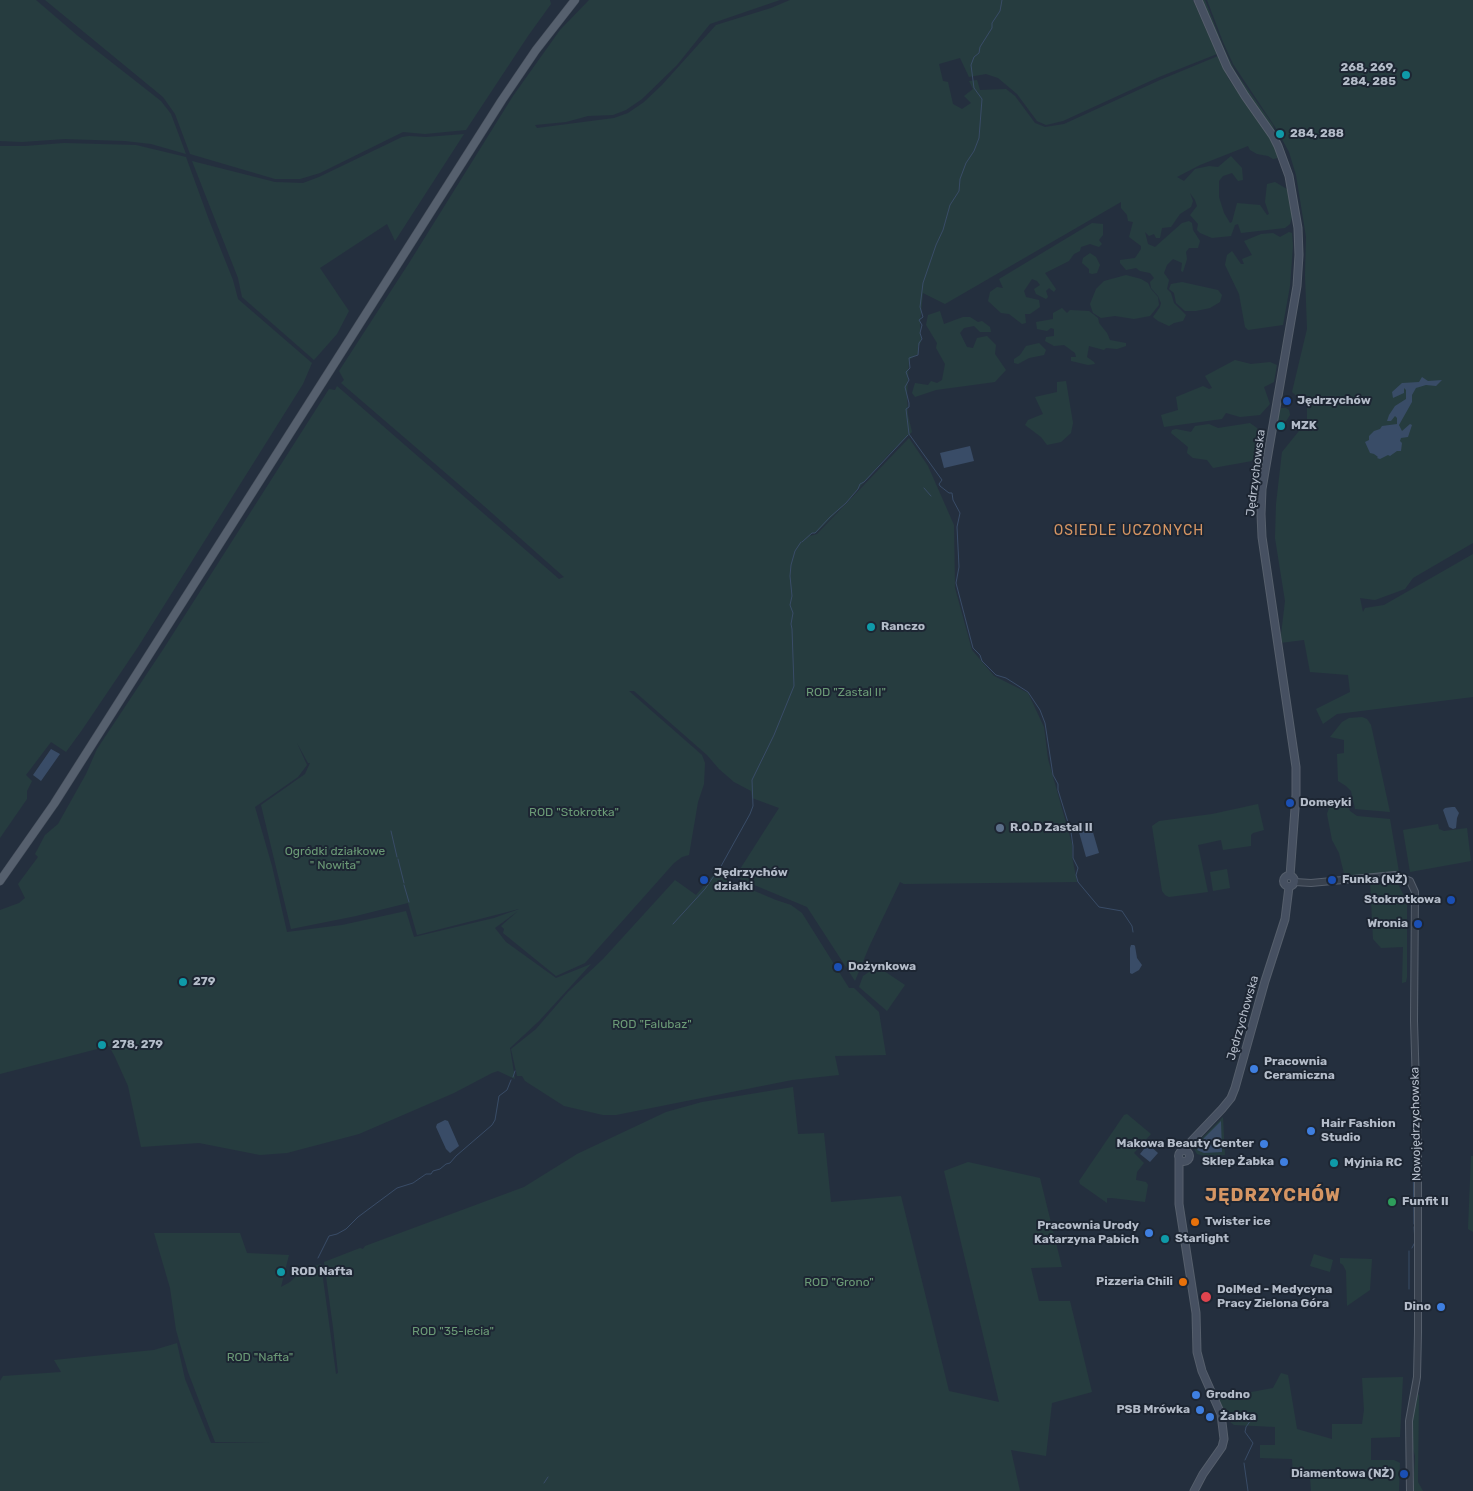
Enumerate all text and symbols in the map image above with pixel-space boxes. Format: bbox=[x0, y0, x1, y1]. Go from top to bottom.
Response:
place label: 268, 269, 284, 285 bbox=[1340, 61, 1396, 89]
marker: 268, 269, 284, 285 bbox=[1400, 69, 1412, 81]
place label: 284, 288 bbox=[1290, 127, 1344, 141]
marker: 284, 288 bbox=[1274, 128, 1286, 140]
place label: Jędrzychów bbox=[1297, 394, 1371, 408]
marker: Jędrzychów bbox=[1281, 395, 1293, 407]
place label: MZK bbox=[1291, 419, 1317, 433]
marker: MZK bbox=[1275, 420, 1287, 432]
street label: Jędrzychowska bbox=[1244, 429, 1268, 517]
district label: OSIEDLE UCZONYCH bbox=[1052, 523, 1206, 539]
place label: Ranczo bbox=[881, 620, 925, 634]
marker: Ranczo bbox=[865, 621, 877, 633]
park label: ROD "Zastal II" bbox=[806, 686, 886, 700]
place label: Domeyki bbox=[1300, 796, 1351, 810]
marker: Domeyki bbox=[1284, 797, 1296, 809]
park label: ROD "Stokrotka" bbox=[529, 806, 619, 820]
place label: R.O.D Zastal II bbox=[1010, 821, 1093, 835]
marker: R.O.D Zastal II bbox=[994, 822, 1006, 834]
park label: Ogródki działkowe " Nowita" bbox=[285, 845, 385, 873]
place label: Jędrzychów działki bbox=[714, 866, 788, 894]
place label: Funka (NŻ) bbox=[1342, 873, 1407, 887]
marker: Jędrzychów działki bbox=[698, 874, 710, 886]
marker: Funka (NŻ) bbox=[1326, 874, 1338, 886]
place label: Stokrotkowa bbox=[1364, 893, 1441, 907]
marker: Stokrotkowa bbox=[1445, 894, 1457, 906]
place label: Wronia bbox=[1367, 917, 1408, 931]
marker: Wronia bbox=[1412, 918, 1424, 930]
place label: Dożynkowa bbox=[848, 960, 916, 974]
marker: Dożynkowa bbox=[832, 961, 844, 973]
street label: Jędrzychowska bbox=[1224, 974, 1262, 1062]
place label: 279 bbox=[193, 975, 215, 989]
marker: 279 bbox=[177, 976, 189, 988]
park label: ROD "Falubaz" bbox=[612, 1018, 692, 1032]
place label: 278, 279 bbox=[112, 1038, 163, 1052]
marker: 278, 279 bbox=[96, 1039, 108, 1051]
place label: Pracownia Ceramiczna bbox=[1264, 1055, 1335, 1083]
marker: Pracownia Ceramiczna bbox=[1248, 1063, 1260, 1075]
street label: Nowojędrzychowska bbox=[1408, 1067, 1424, 1181]
place label: Hair Fashion Studio bbox=[1321, 1117, 1396, 1145]
marker: Hair Fashion Studio bbox=[1305, 1125, 1317, 1137]
place label: Makowa Beauty Center bbox=[1117, 1137, 1254, 1151]
marker: Makowa Beauty Center bbox=[1258, 1138, 1270, 1150]
place label: Sklep Żabka bbox=[1202, 1155, 1274, 1169]
marker: Sklep Żabka bbox=[1278, 1156, 1290, 1168]
place label: Myjnia RC bbox=[1344, 1156, 1402, 1170]
marker: Myjnia RC bbox=[1328, 1157, 1340, 1169]
district label: JĘDRZYCHÓW bbox=[1204, 1185, 1342, 1207]
place label: Funfit II bbox=[1402, 1195, 1449, 1209]
marker: Funfit II bbox=[1386, 1196, 1398, 1208]
place label: Twister ice bbox=[1205, 1215, 1271, 1229]
marker: Twister ice bbox=[1189, 1216, 1201, 1228]
place label: Pracownia Urody Katarzyna Pabich bbox=[1034, 1219, 1139, 1247]
marker: Pracownia Urody Katarzyna Pabich bbox=[1143, 1227, 1155, 1239]
place label: Starlight bbox=[1175, 1232, 1229, 1246]
marker: Starlight bbox=[1159, 1233, 1171, 1245]
place label: ROD Nafta bbox=[291, 1265, 353, 1279]
marker: ROD Nafta bbox=[275, 1266, 287, 1278]
place label: Pizzeria Chili bbox=[1096, 1275, 1173, 1289]
park label: ROD "Grono" bbox=[804, 1276, 874, 1290]
marker: Pizzeria Chili bbox=[1177, 1276, 1189, 1288]
place label: DolMed - Medycyna Pracy Zielona Góra bbox=[1217, 1283, 1332, 1311]
marker: DolMed - Medycyna Pracy Zielona Góra bbox=[1199, 1290, 1213, 1304]
place label: Dino bbox=[1404, 1300, 1431, 1314]
marker: Dino bbox=[1435, 1301, 1447, 1313]
park label: ROD "35-lecia" bbox=[412, 1325, 494, 1339]
park label: ROD "Nafta" bbox=[227, 1351, 293, 1365]
place label: Grodno bbox=[1206, 1388, 1250, 1402]
marker: Grodno bbox=[1190, 1389, 1202, 1401]
place label: PSB Mrówka bbox=[1116, 1403, 1190, 1417]
marker: PSB Mrówka bbox=[1194, 1404, 1206, 1416]
place label: Żabka bbox=[1220, 1410, 1256, 1424]
marker: Żabka bbox=[1204, 1411, 1216, 1423]
place label: Diamentowa (NŻ) bbox=[1291, 1467, 1394, 1481]
marker: Diamentowa (NŻ) bbox=[1398, 1468, 1410, 1480]

